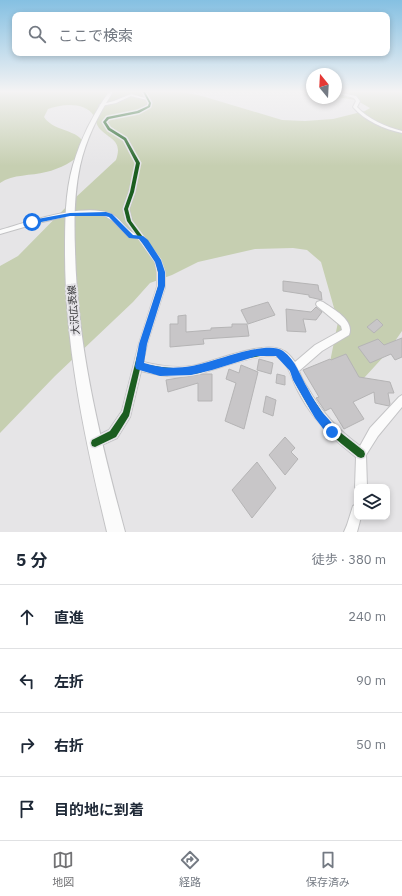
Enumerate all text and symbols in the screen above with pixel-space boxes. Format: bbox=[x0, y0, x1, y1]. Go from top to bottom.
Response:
search box bbox=[12, 12, 390, 56]
icon: search bbox=[26, 23, 48, 45]
text: ここで検索 bbox=[58, 26, 133, 45]
north arrow bbox=[306, 68, 342, 104]
route start bbox=[23, 213, 41, 231]
street label: 大沢広表線 bbox=[65, 284, 82, 335]
route end bbox=[323, 423, 341, 441]
map controls bbox=[354, 484, 390, 520]
button: layers bbox=[354, 484, 390, 520]
text: 5 分 bbox=[16, 549, 47, 571]
text: 徒歩 · 380 m bbox=[312, 551, 386, 568]
icon: ahead bbox=[16, 606, 38, 628]
text: 直進 bbox=[54, 608, 84, 627]
text: 240 m bbox=[348, 608, 386, 625]
icon: left bbox=[16, 670, 38, 692]
text: 左折 bbox=[54, 672, 84, 691]
text: 90 m bbox=[356, 672, 386, 689]
icon: right bbox=[16, 734, 38, 756]
text: 右折 bbox=[54, 736, 84, 755]
text: 50 m bbox=[356, 736, 386, 753]
icon: arrive bbox=[16, 798, 38, 820]
text: 目的地に到着 bbox=[54, 800, 144, 819]
tab: 地図 bbox=[52, 849, 74, 889]
tab: 経路 bbox=[179, 849, 201, 889]
tab: 保存済み bbox=[306, 849, 350, 889]

